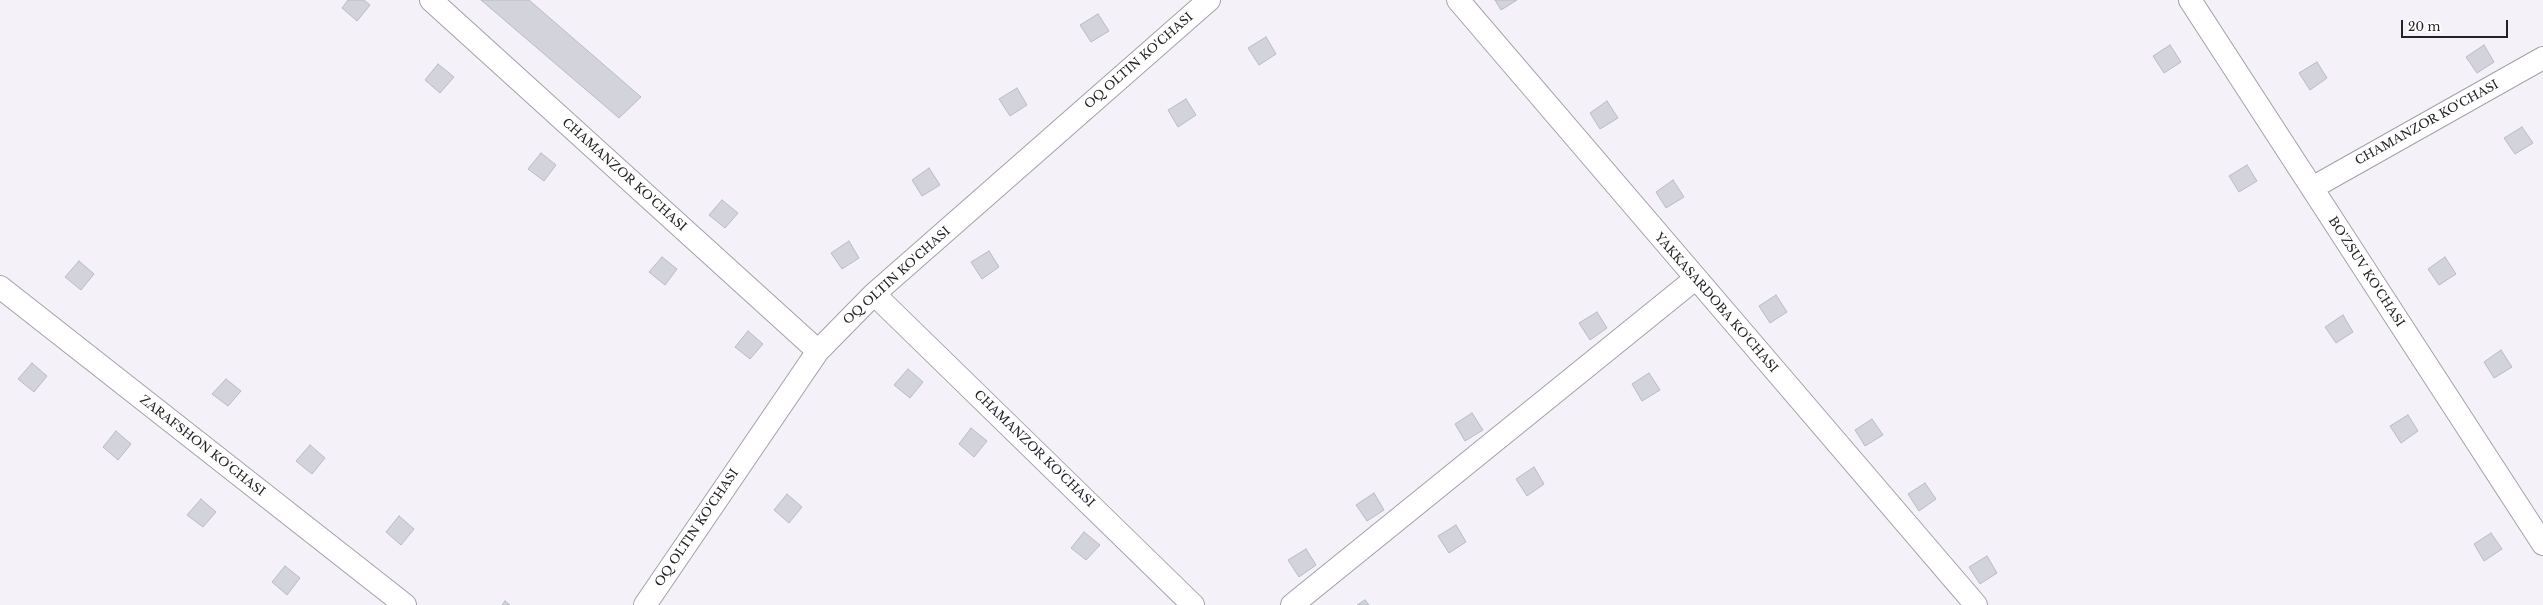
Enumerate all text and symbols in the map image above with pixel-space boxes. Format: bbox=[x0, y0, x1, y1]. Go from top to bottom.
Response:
street label: OQ OLTIN KO'CHASI bbox=[1082, 10, 1196, 112]
scale bar bbox=[2403, 12, 2510, 38]
text: 20 m bbox=[2408, 19, 2440, 34]
street label: CHAMANZOR KO'CHASI bbox=[2353, 77, 2501, 169]
street label: CHAMANZOR KO'CHASI bbox=[559, 116, 689, 234]
street label: BO'ZSUV KO'CHASI bbox=[2325, 214, 2407, 330]
street label: OQ OLTIN KO'CHASI bbox=[841, 224, 953, 328]
street label: YAKKASARDOBA KO'CHASI bbox=[1651, 230, 1781, 376]
street label: CHAMANZOR KO'CHASI bbox=[971, 388, 1097, 510]
street label: ZARAFSHON KO'CHASI bbox=[137, 393, 267, 499]
street label: OQ OLTIN KO'CHASI bbox=[652, 466, 742, 590]

